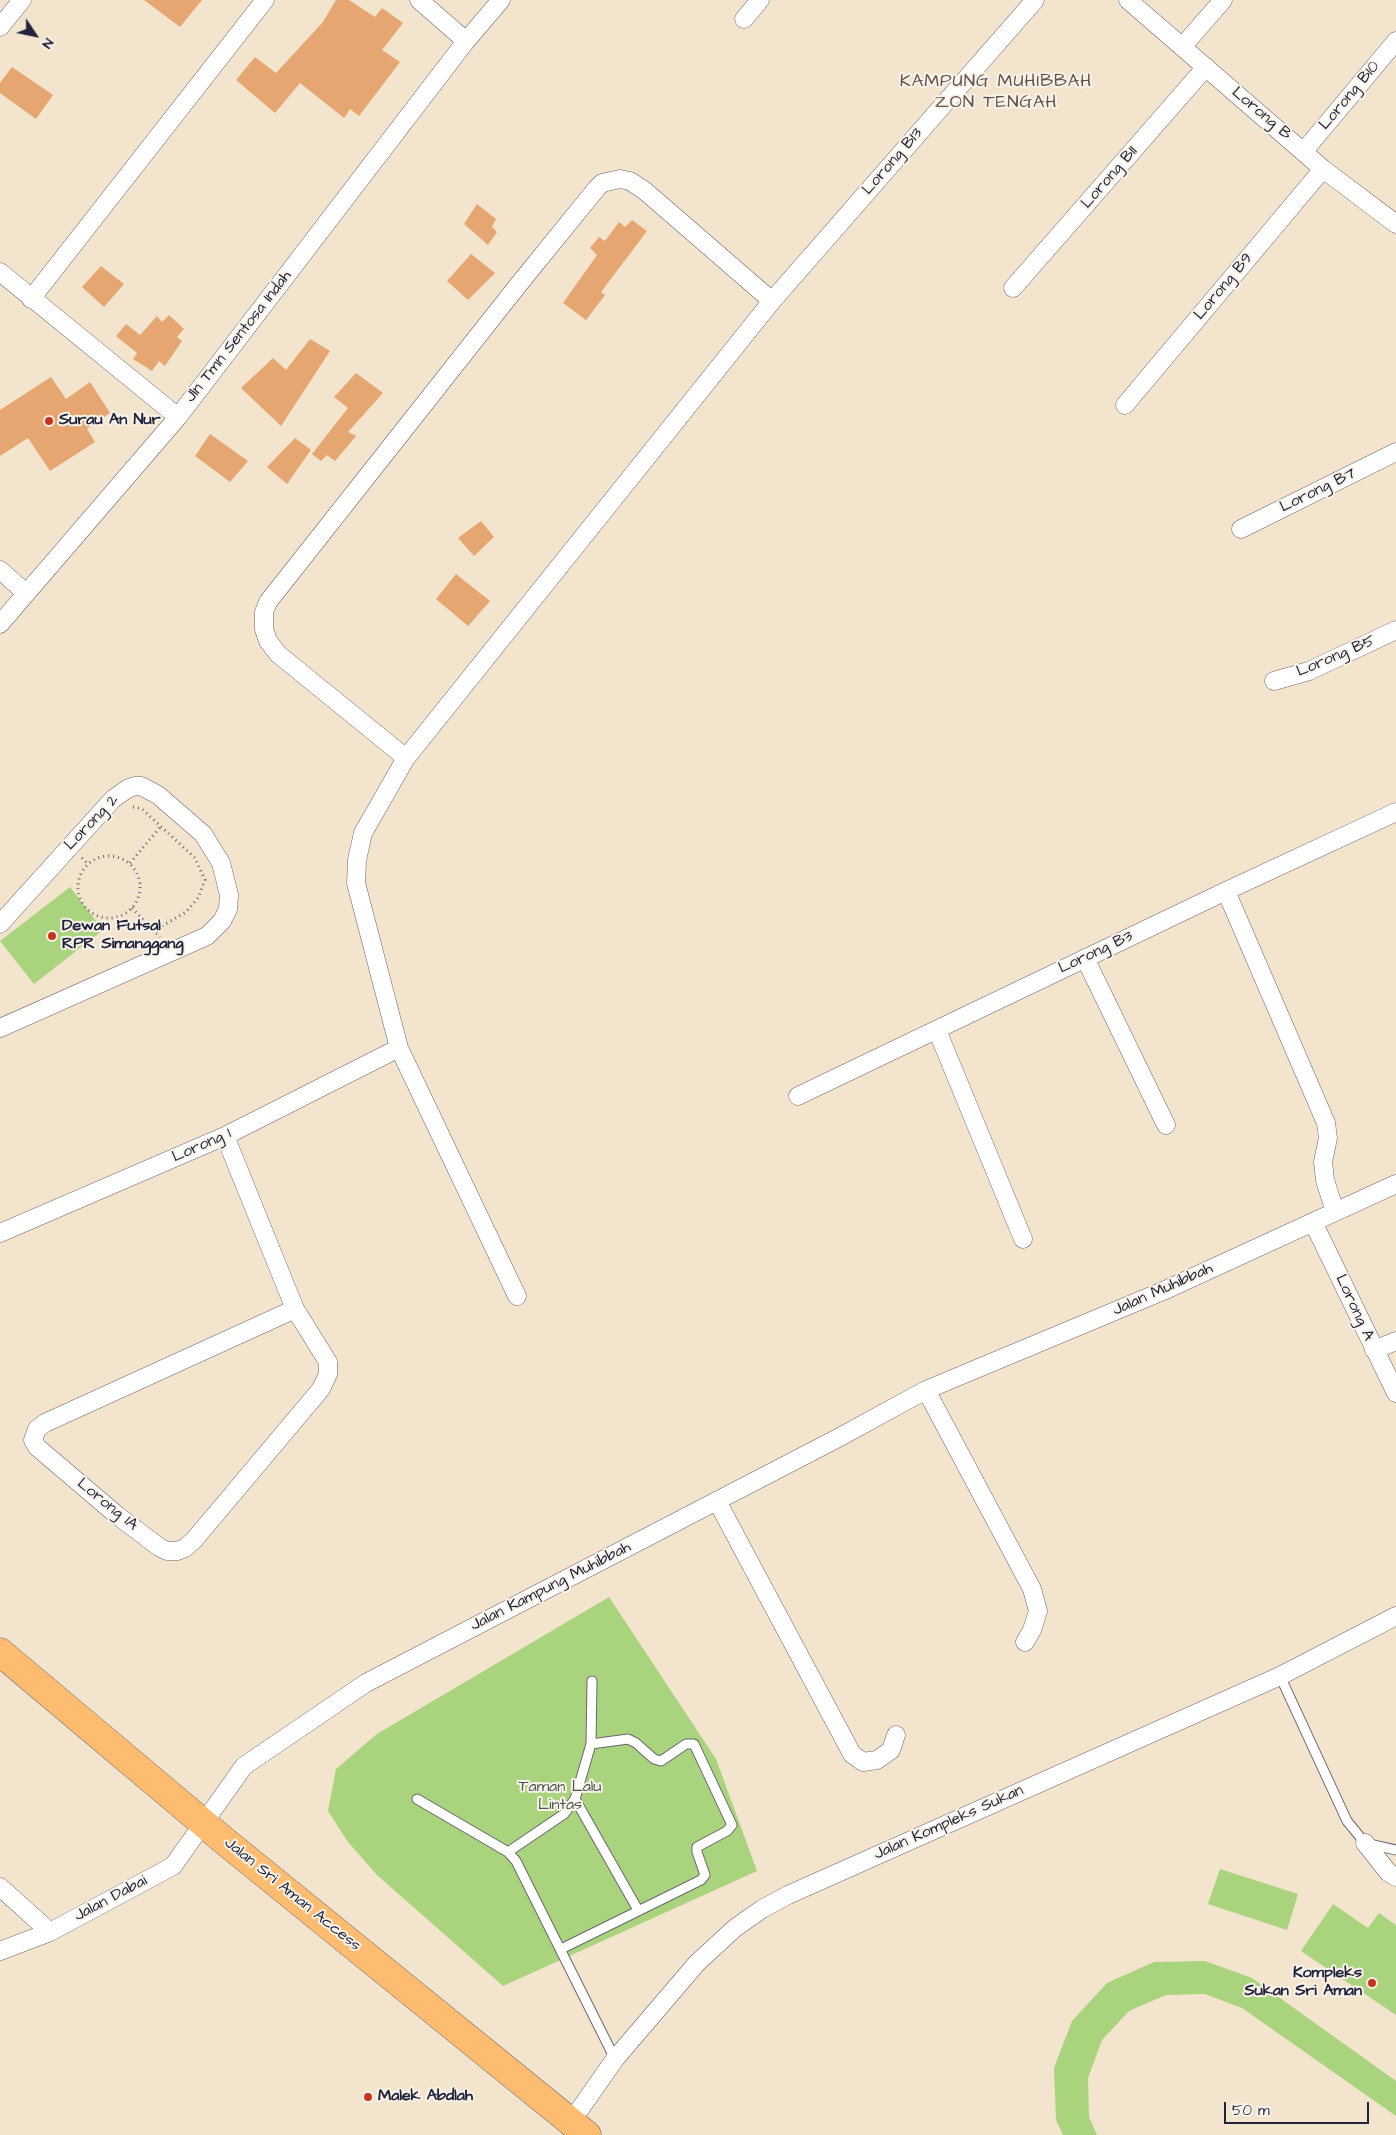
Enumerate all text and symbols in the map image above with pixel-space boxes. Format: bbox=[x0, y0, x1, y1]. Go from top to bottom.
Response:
north arrow bbox=[10, 10, 60, 60]
text: N bbox=[37, 34, 58, 53]
street label: Lorong B10 bbox=[1316, 58, 1384, 134]
district label: KAMPUNG MUHIBBAH ZON TENGAH bbox=[898, 71, 1094, 114]
street label: Lorong B bbox=[1227, 84, 1295, 144]
street label: Lorong B13 bbox=[859, 125, 927, 199]
street label: Lorong B11 bbox=[1078, 143, 1142, 213]
street label: Lorong B9 bbox=[1191, 250, 1257, 324]
street label: Jln Tmn Sentosa Indah bbox=[182, 267, 296, 407]
place label: Surau An Nur bbox=[59, 411, 161, 431]
marker: Surau An Nur bbox=[43, 415, 55, 427]
street label: Lorong B7 bbox=[1277, 464, 1359, 518]
street label: Lorong B5 bbox=[1294, 632, 1378, 682]
street label: Lorong 2 bbox=[61, 791, 123, 855]
place label: Dewan Futsal RPR Simanggang bbox=[62, 917, 184, 955]
street label: Lorong B3 bbox=[1056, 927, 1136, 979]
marker: Dewan Futsal RPR Simanggang bbox=[46, 930, 58, 942]
street label: Lorong 1 bbox=[169, 1124, 235, 1168]
street label: Jalan Muhibbah bbox=[1110, 1259, 1216, 1321]
street label: Lorong A bbox=[1330, 1272, 1378, 1344]
street label: Lorong 1A bbox=[73, 1475, 141, 1535]
street label: Jalan Kampung Muhibbah bbox=[468, 1538, 634, 1636]
park label: Taman Lalu Lintas bbox=[519, 1778, 601, 1816]
street label: Jalan Kompleks Sukan bbox=[871, 1781, 1027, 1865]
street label: Jalan Sri Aman Access bbox=[220, 1834, 364, 1956]
street label: Jalan Dabai bbox=[71, 1872, 151, 1926]
place label: Kompleks Sukan Sri Aman bbox=[1244, 1964, 1362, 2002]
marker: Kompleks Sukan Sri Aman bbox=[1366, 1977, 1378, 1989]
place label: Malek Abdlah bbox=[378, 2087, 473, 2107]
marker: Malek Abdlah bbox=[362, 2091, 374, 2103]
scale bar bbox=[1226, 2092, 1371, 2124]
text: 50 m bbox=[1232, 2100, 1270, 2121]

